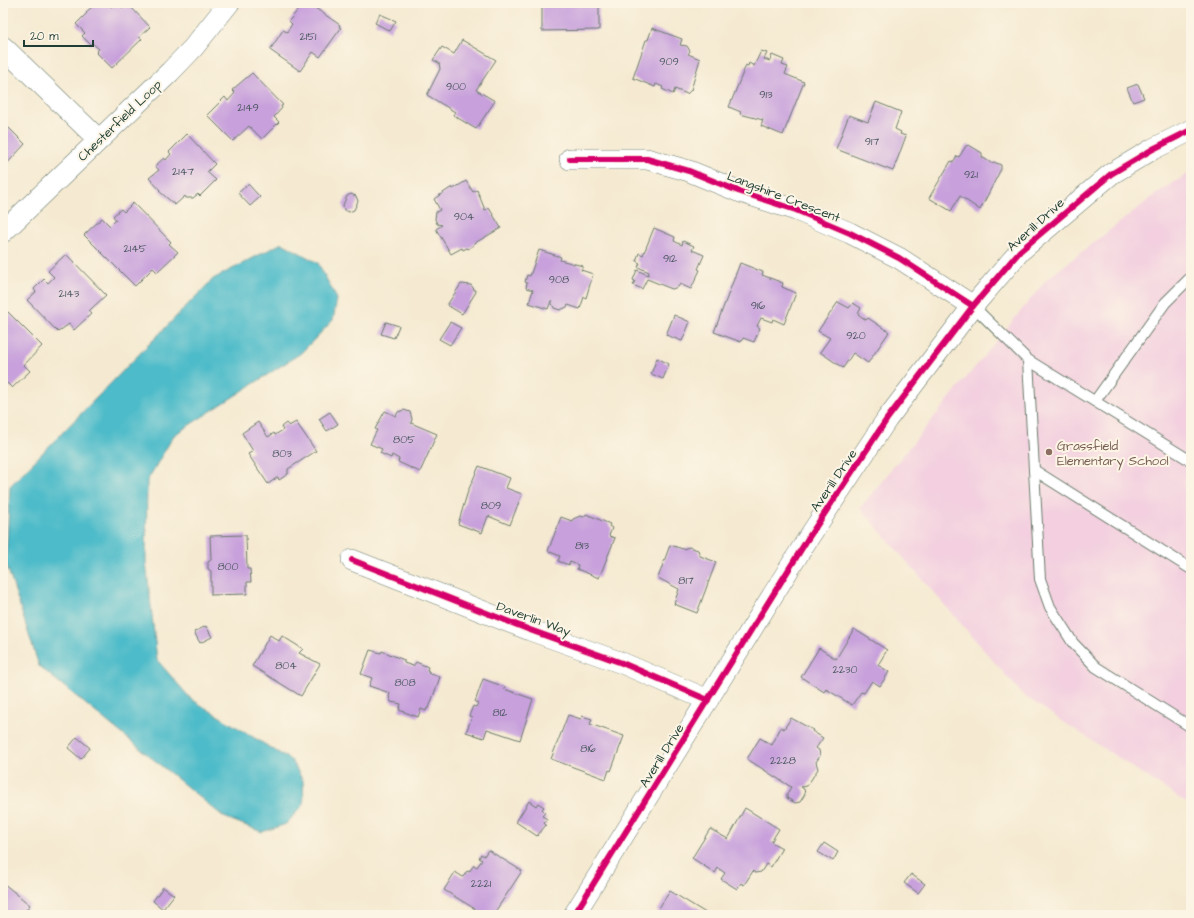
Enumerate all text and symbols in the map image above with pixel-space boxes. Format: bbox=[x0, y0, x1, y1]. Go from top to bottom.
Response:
scale bar bbox=[24, 22, 93, 48]
text: 20 m bbox=[30, 28, 59, 45]
house number: 2151 bbox=[300, 29, 317, 44]
house number: 909 bbox=[659, 54, 679, 69]
street label: Chesterfield Loop bbox=[74, 76, 166, 165]
house number: 900 bbox=[446, 79, 466, 94]
house number: 913 bbox=[759, 87, 773, 102]
house number: 2149 bbox=[237, 100, 259, 115]
house number: 917 bbox=[865, 134, 879, 149]
house number: 2147 bbox=[172, 164, 194, 179]
street label: Langshire Crescent bbox=[724, 167, 844, 228]
house number: 921 bbox=[964, 167, 979, 182]
street label: Averill Drive bbox=[1003, 194, 1068, 255]
house number: 904 bbox=[454, 209, 475, 224]
house number: 2145 bbox=[124, 241, 147, 256]
house number: 912 bbox=[663, 251, 678, 266]
house number: 908 bbox=[549, 272, 569, 287]
house number: 2143 bbox=[59, 286, 80, 301]
house number: 916 bbox=[751, 298, 765, 313]
house number: 920 bbox=[846, 328, 866, 343]
house number: 805 bbox=[393, 432, 415, 447]
place label: Grassfield Elementary School bbox=[1057, 437, 1169, 471]
house number: 803 bbox=[272, 446, 292, 461]
street label: Averill Drive bbox=[806, 446, 861, 515]
marker: Grassfield Elementary School bbox=[1044, 447, 1054, 457]
house number: 809 bbox=[481, 498, 501, 513]
house number: 813 bbox=[575, 538, 589, 553]
house number: 800 bbox=[217, 559, 239, 574]
house number: 817 bbox=[678, 573, 694, 588]
street label: Daverlin Way bbox=[494, 597, 573, 642]
house number: 804 bbox=[275, 658, 297, 673]
house number: 2230 bbox=[832, 662, 858, 677]
house number: 808 bbox=[394, 675, 416, 690]
house number: 812 bbox=[493, 705, 508, 720]
street label: Averill Drive bbox=[635, 720, 689, 791]
house number: 816 bbox=[580, 741, 596, 756]
house number: 2228 bbox=[770, 753, 796, 768]
house number: 2221 bbox=[471, 876, 492, 891]

